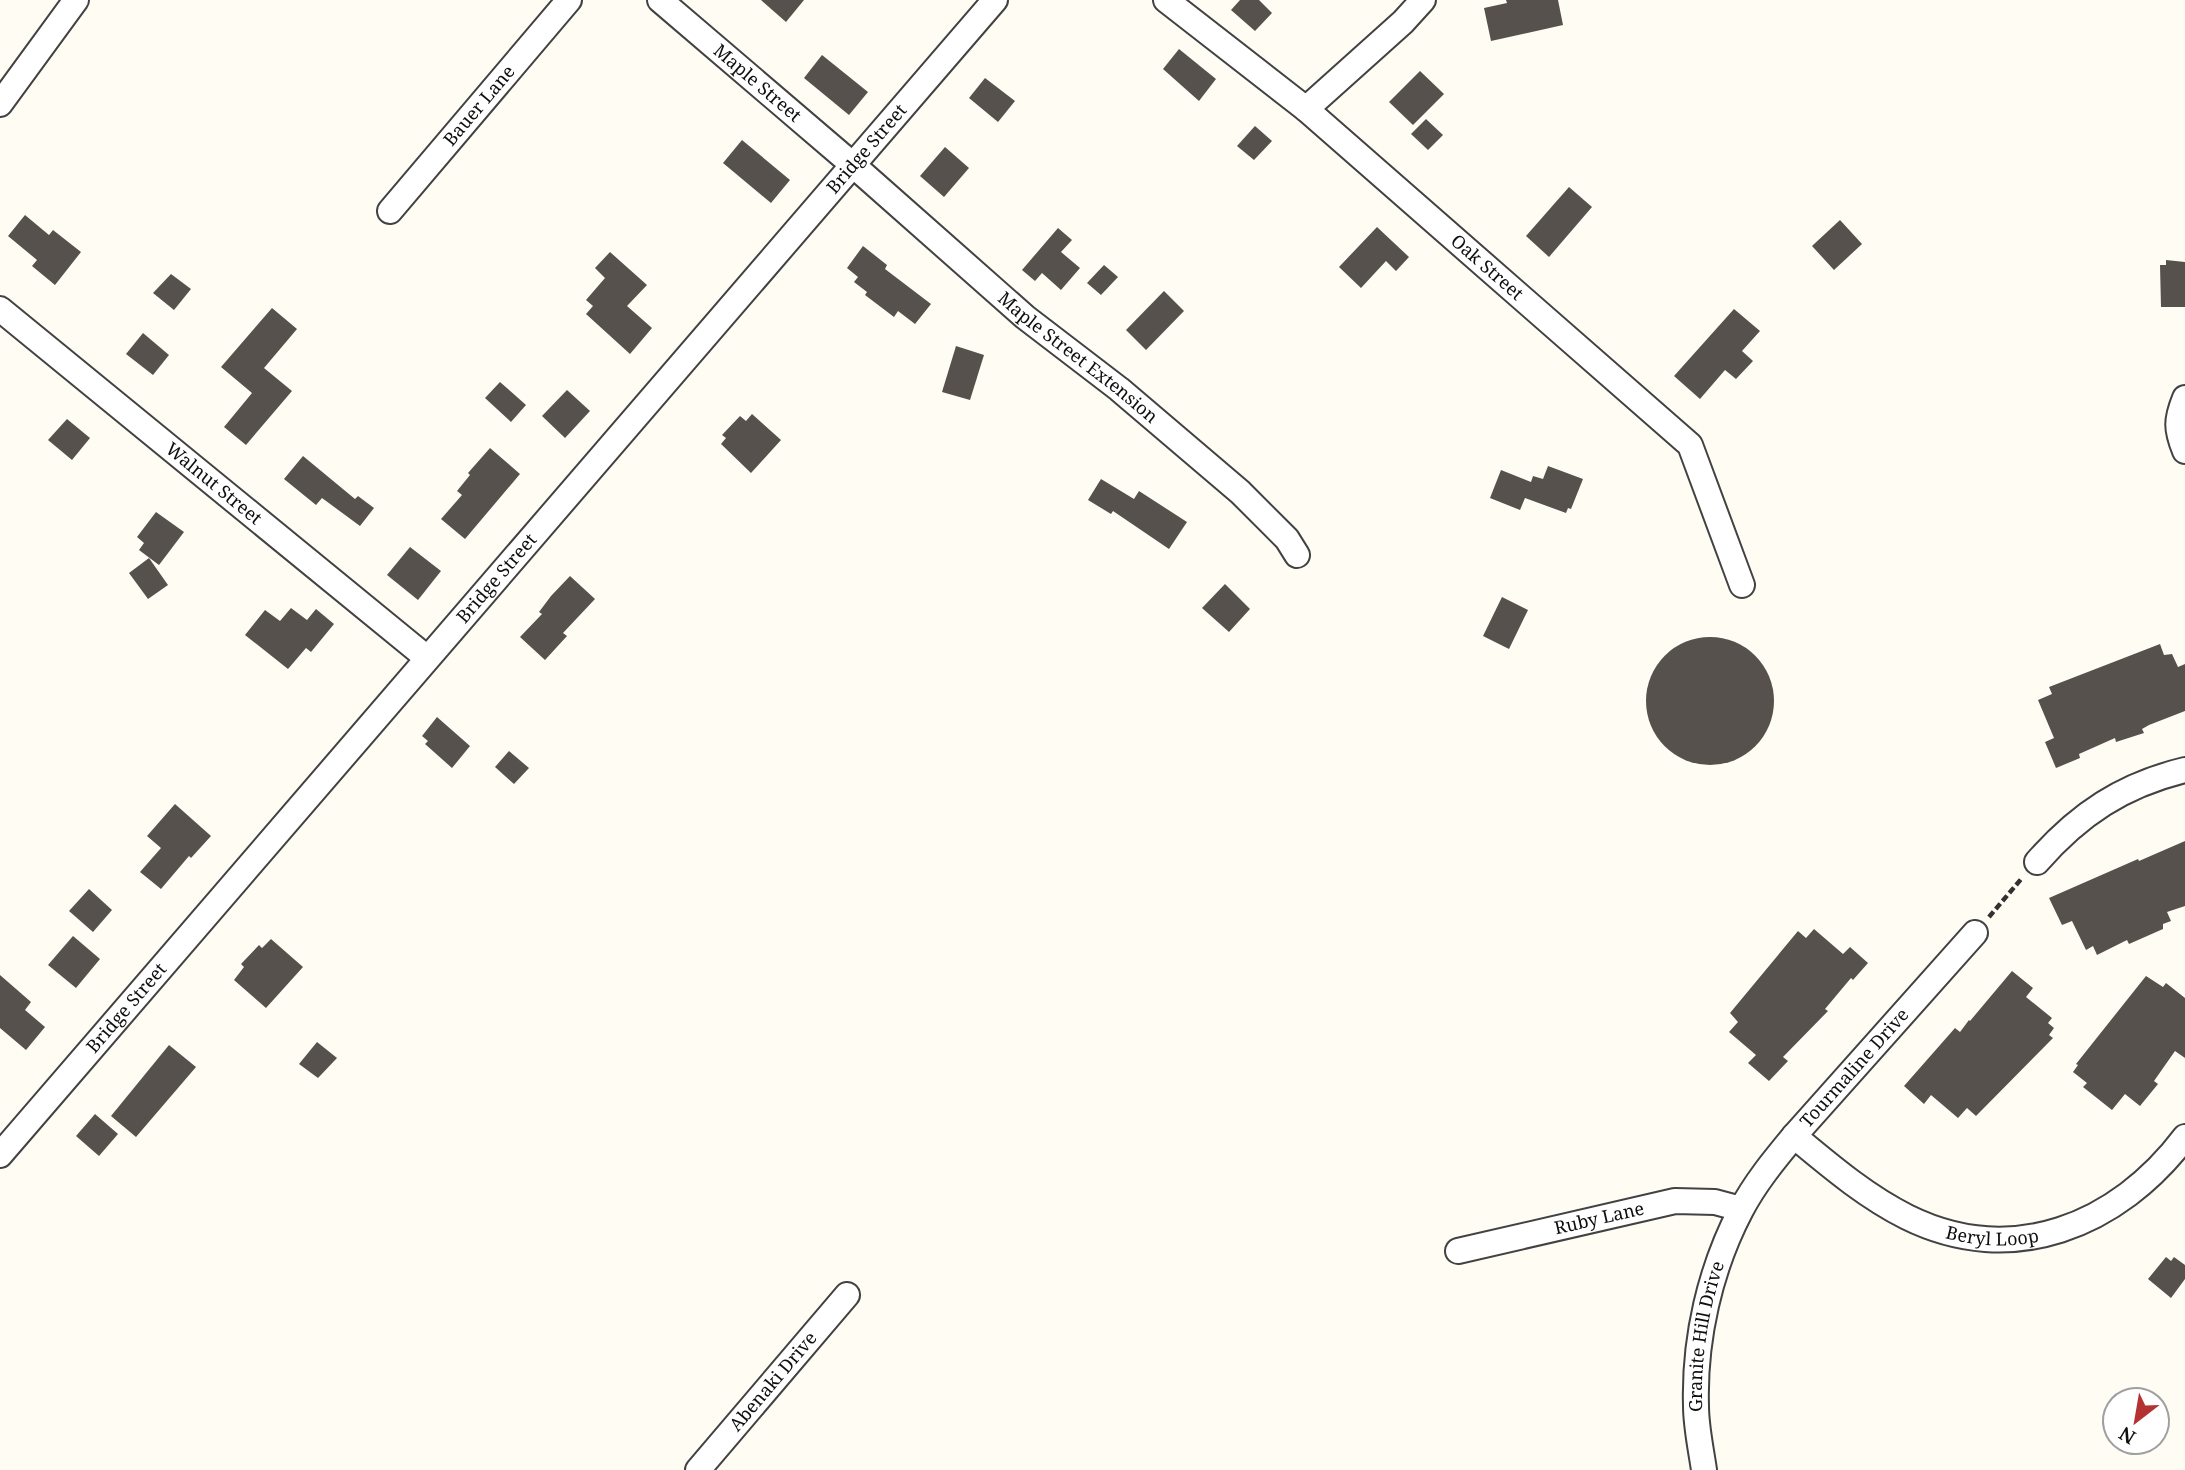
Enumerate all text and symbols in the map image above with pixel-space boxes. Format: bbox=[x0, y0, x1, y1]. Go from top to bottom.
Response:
street label: Maple Street bbox=[709, 38, 807, 127]
street label: Bauer Lane bbox=[437, 60, 520, 151]
street label: Bridge Street bbox=[821, 98, 911, 198]
street label: Oak Street bbox=[1446, 228, 1529, 305]
street label: Maple Street Extension bbox=[993, 286, 1164, 428]
street label: Walnut Street bbox=[161, 436, 267, 529]
street label: Bridge Street bbox=[450, 528, 541, 628]
street label: Bridge Street bbox=[80, 957, 171, 1057]
street label: Tourmaline Drive bbox=[1794, 1003, 1913, 1132]
street label: Ruby Lane bbox=[1552, 1196, 1646, 1239]
street label: Beryl Loop bbox=[1943, 1220, 2041, 1251]
street label: Granite Hill Drive bbox=[1683, 1258, 1729, 1412]
street label: Abenaki Drive bbox=[723, 1326, 822, 1436]
north arrow bbox=[2101, 1386, 2171, 1456]
text: N bbox=[2114, 1421, 2140, 1451]

